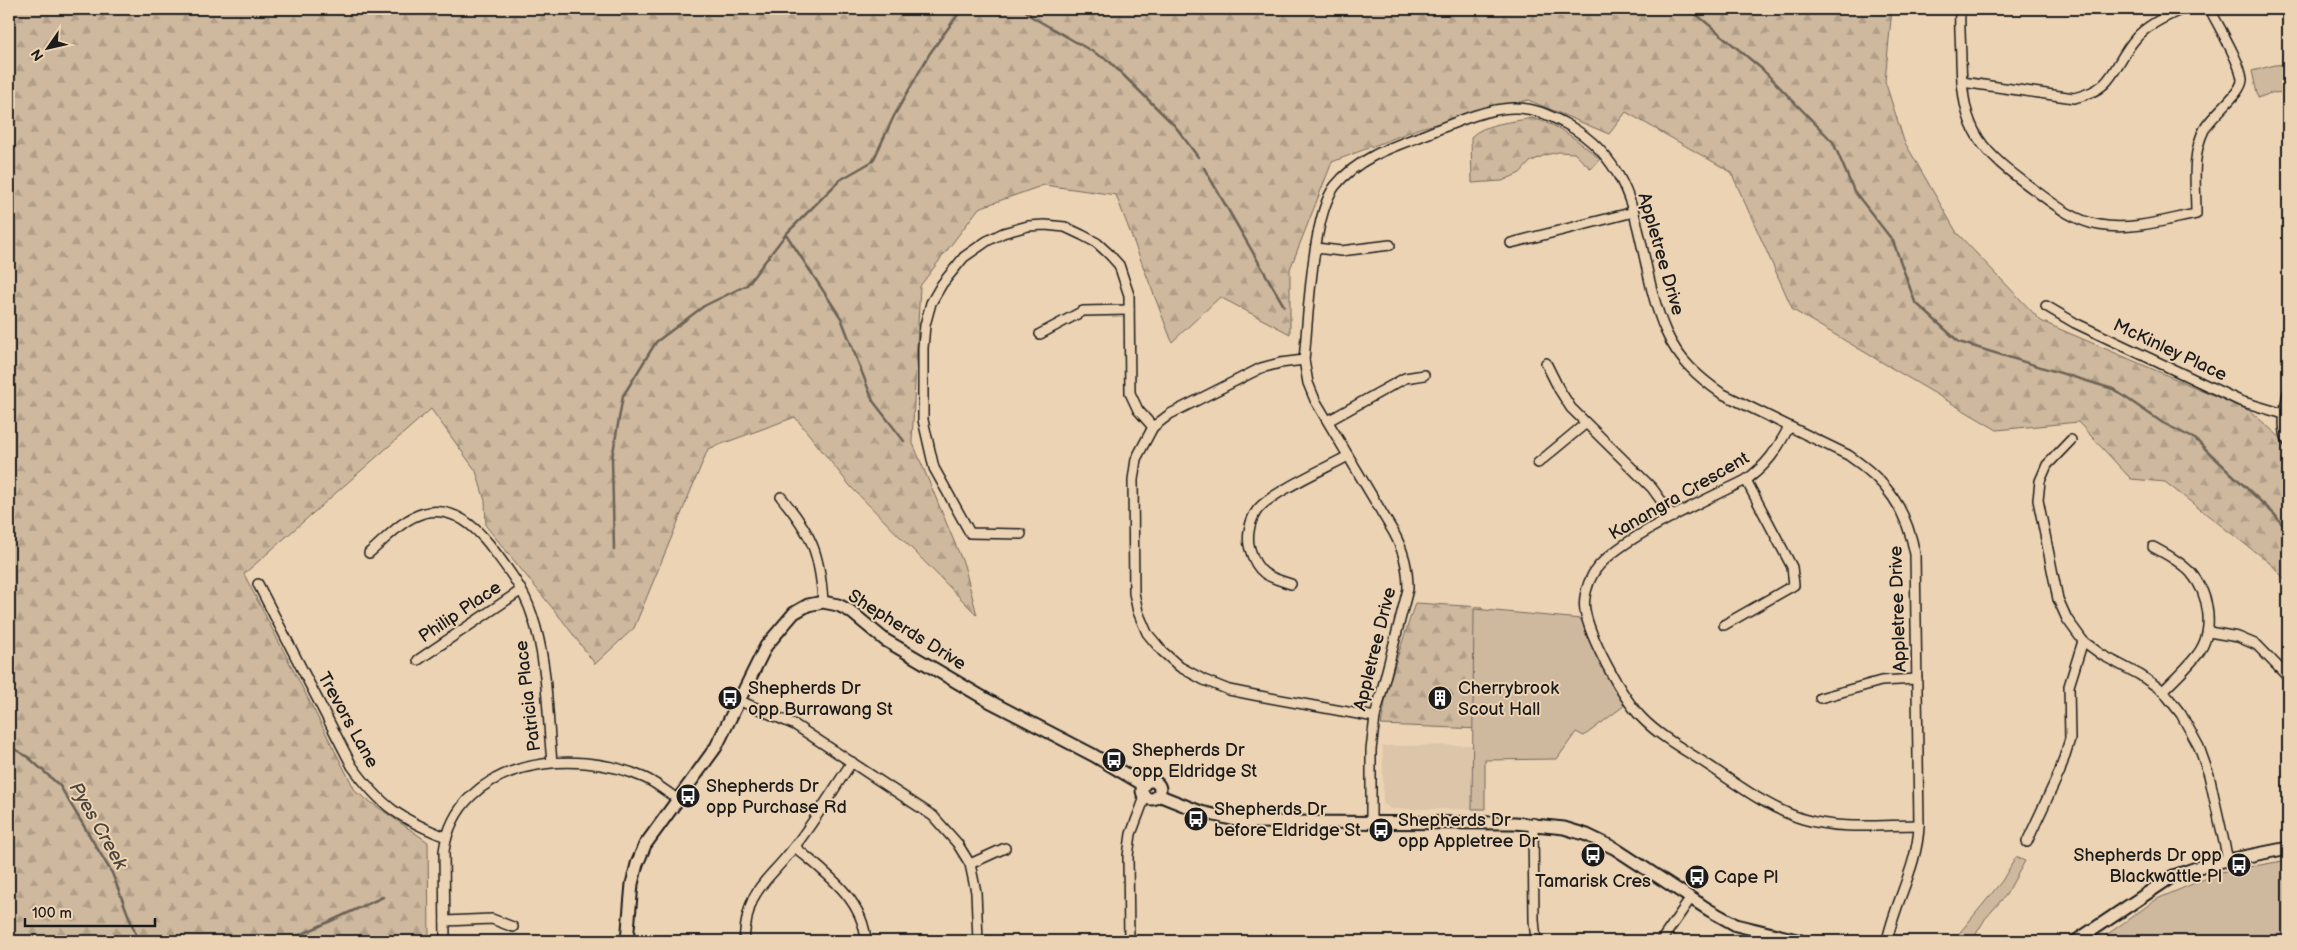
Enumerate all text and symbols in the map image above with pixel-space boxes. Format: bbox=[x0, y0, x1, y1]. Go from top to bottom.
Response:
north arrow bbox=[22, 22, 72, 72]
text: N bbox=[28, 46, 48, 64]
street label: Appletree Drive bbox=[1633, 190, 1689, 318]
street label: McKinley Place bbox=[2110, 315, 2230, 386]
street label: Kanangra Crescent bbox=[1605, 447, 1753, 545]
street label: Appletree Drive bbox=[1885, 545, 1911, 673]
street label: Philip Place bbox=[415, 577, 505, 647]
street label: Shepherds Drive bbox=[844, 585, 970, 675]
street label: Appletree Drive bbox=[1349, 585, 1401, 713]
street label: Patricia Place bbox=[511, 639, 545, 753]
street label: Trevors Lane bbox=[313, 668, 383, 772]
place label: Shepherds Dr opp Burrawang St bbox=[748, 678, 893, 720]
place label: Cherrybrook Scout Hall bbox=[1458, 678, 1559, 720]
bus stop icon: Shepherds Dr opp Burrawang St bbox=[717, 685, 743, 711]
building icon: Cherrybrook Scout Hall bbox=[1427, 685, 1453, 711]
place label: Shepherds Dr opp Eldridge St bbox=[1132, 740, 1258, 782]
bus stop icon: Shepherds Dr opp Eldridge St bbox=[1101, 747, 1127, 773]
place label: Shepherds Dr opp Purchase Rd bbox=[706, 776, 847, 818]
water label: Pyes Creek bbox=[64, 778, 133, 874]
bus stop icon: Shepherds Dr opp Purchase Rd bbox=[675, 783, 701, 809]
place label: Shepherds Dr before Eldridge St bbox=[1214, 799, 1361, 841]
bus stop icon: Shepherds Dr before Eldridge St bbox=[1183, 806, 1209, 832]
place label: Shepherds Dr opp Appletree Dr bbox=[1398, 810, 1538, 852]
bus stop icon: Shepherds Dr opp Appletree Dr bbox=[1368, 817, 1394, 843]
bus stop icon: Tamarisk Cres bbox=[1580, 842, 1606, 868]
place label: Shepherds Dr opp Blackwattle Pl bbox=[2074, 845, 2222, 887]
bus stop icon: Shepherds Dr opp Blackwattle Pl bbox=[2226, 852, 2252, 878]
bus stop icon: Cape Pl bbox=[1684, 864, 1710, 890]
place label: Cape Pl bbox=[1714, 867, 1778, 888]
place label: Tamarisk Cres bbox=[1535, 871, 1651, 892]
scale bar bbox=[25, 895, 155, 927]
text: 100 m bbox=[32, 904, 72, 923]

